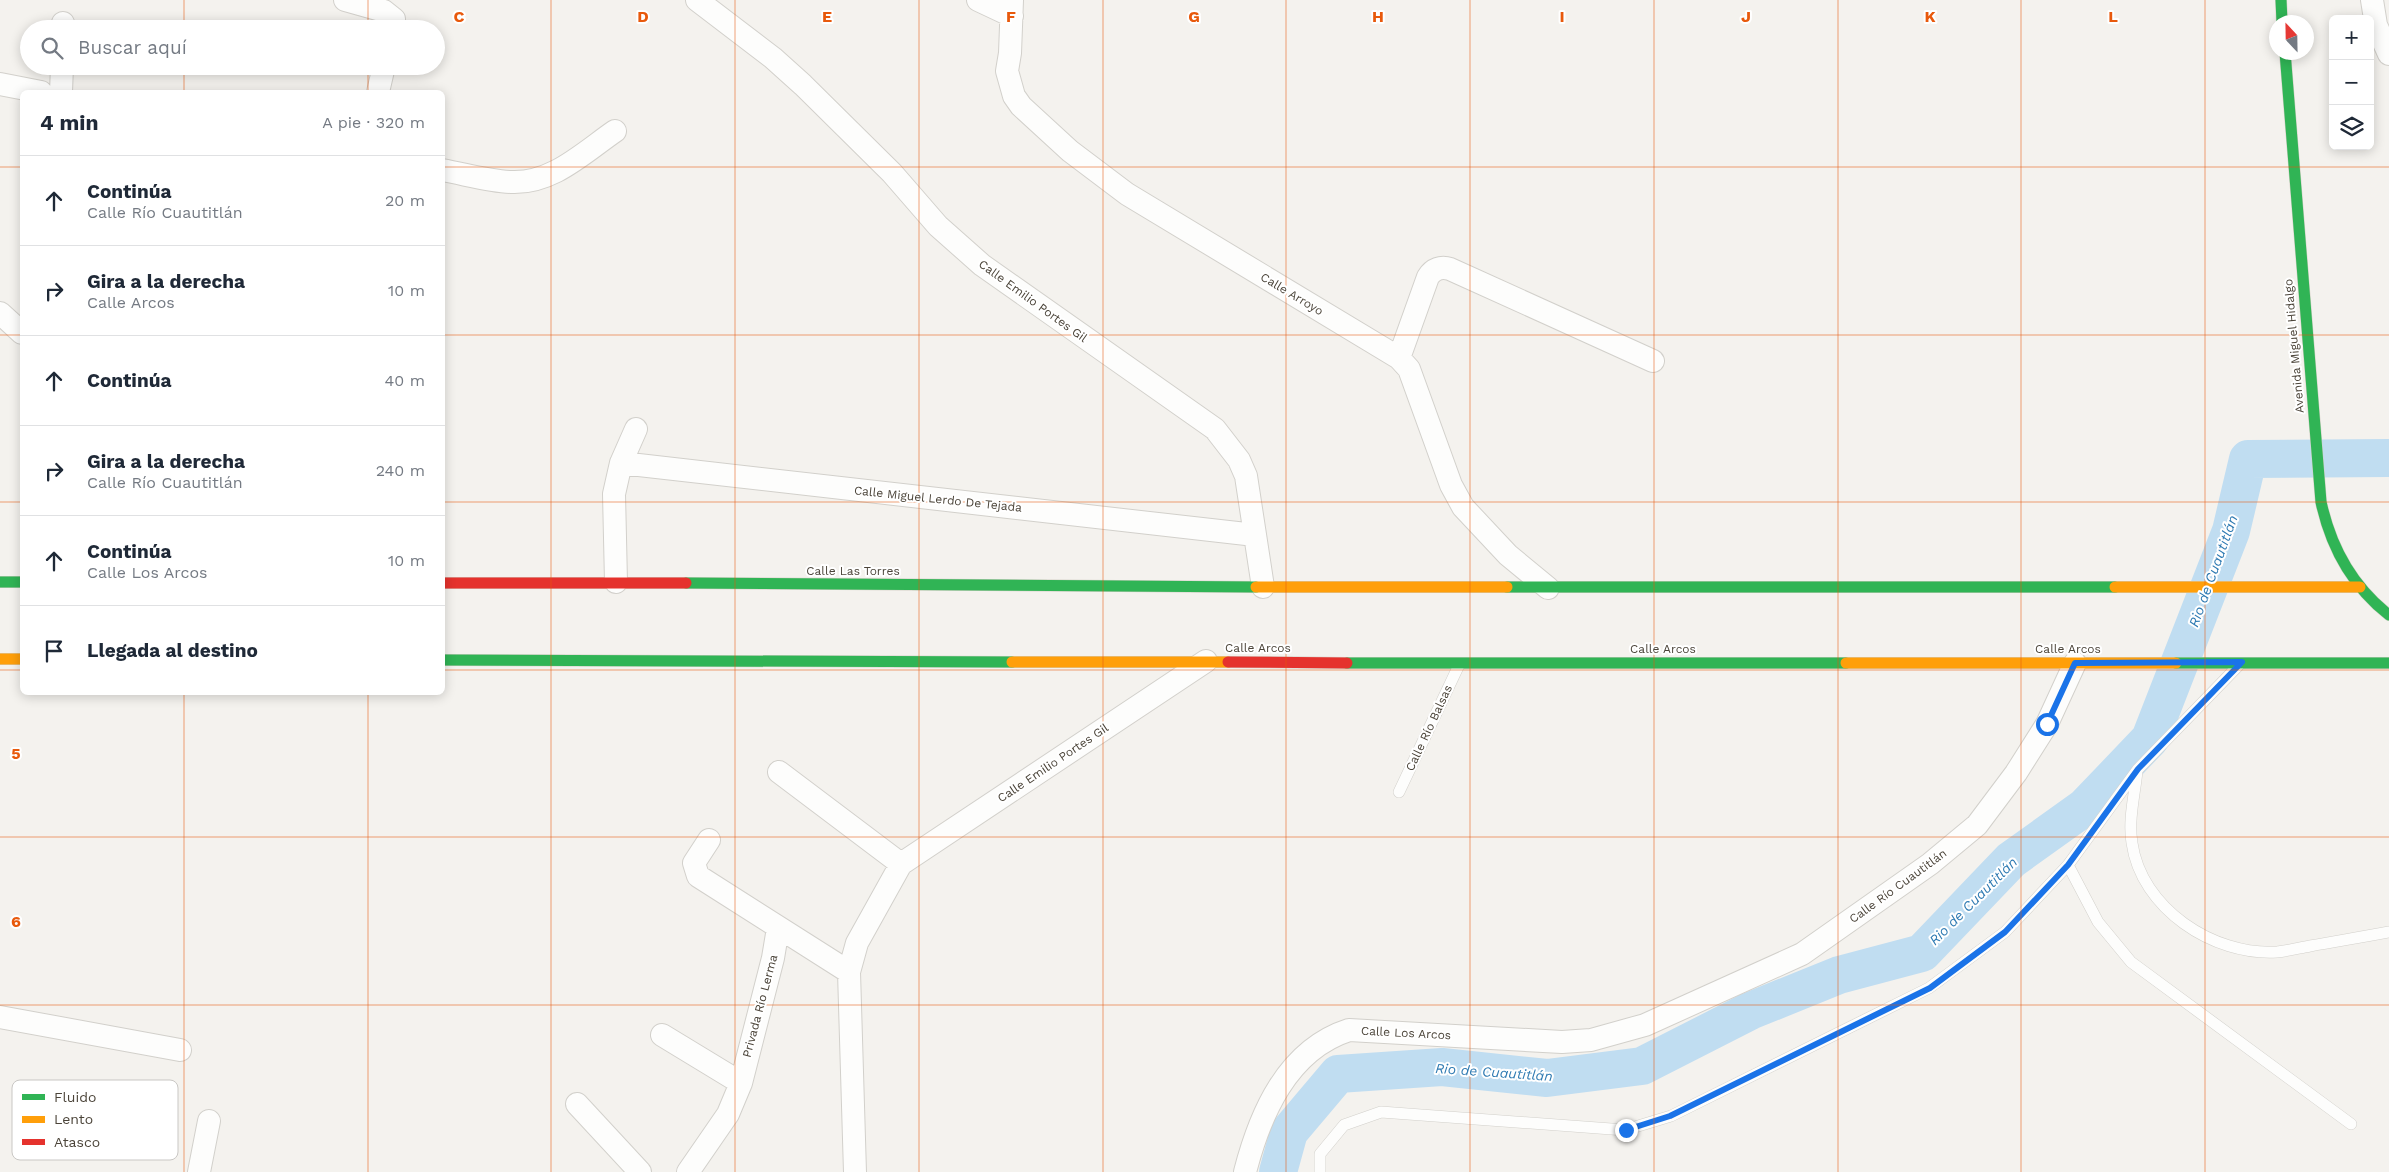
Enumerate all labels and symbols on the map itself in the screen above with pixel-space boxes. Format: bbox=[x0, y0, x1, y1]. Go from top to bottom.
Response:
text: C bbox=[454, 7, 465, 26]
text: D bbox=[637, 7, 649, 26]
text: E bbox=[822, 7, 832, 26]
text: F bbox=[1006, 7, 1016, 26]
text: G bbox=[1188, 7, 1200, 26]
text: H bbox=[1372, 7, 1384, 26]
text: I bbox=[1559, 7, 1565, 26]
text: J bbox=[1741, 7, 1751, 26]
text: K bbox=[1924, 7, 1936, 26]
text: L bbox=[2108, 7, 2118, 26]
north arrow bbox=[2269, 15, 2314, 60]
street label: Calle Emilio Portes Gil bbox=[976, 257, 1090, 345]
street label: Calle Arroyo bbox=[1258, 270, 1326, 318]
street label: Avenida Miguel Hidalgo bbox=[2281, 278, 2307, 414]
street label: Calle Miguel Lerdo De Tejada bbox=[853, 483, 1023, 515]
water label: Rio de Cuautitlán bbox=[2185, 513, 2241, 629]
street label: Calle Las Torres bbox=[806, 564, 900, 578]
street label: Calle Arcos bbox=[1225, 641, 1291, 655]
street label: Calle Arcos bbox=[1630, 642, 1696, 656]
street label: Calle Arcos bbox=[2035, 642, 2101, 656]
street label: Calle Río Balsas bbox=[1403, 683, 1455, 773]
route start bbox=[2036, 713, 2059, 736]
street label: Calle Emilio Portes Gil bbox=[995, 720, 1111, 805]
text: 5 bbox=[11, 744, 21, 763]
street label: Calle Río Cuautitlán bbox=[1847, 846, 1949, 926]
water label: Rio de Cuautitlán bbox=[1926, 854, 2020, 948]
text: 6 bbox=[11, 912, 21, 931]
street label: Privada Río Lerma bbox=[740, 953, 781, 1059]
street label: Calle Los Arcos bbox=[1361, 1024, 1451, 1042]
water label: Rio de Cuautitlán bbox=[1435, 1060, 1553, 1084]
legend bbox=[12, 1080, 178, 1160]
text: Fluido bbox=[54, 1089, 96, 1105]
text: Lento bbox=[54, 1111, 93, 1127]
route end bbox=[1615, 1119, 1638, 1142]
text: Atasco bbox=[54, 1134, 100, 1150]

